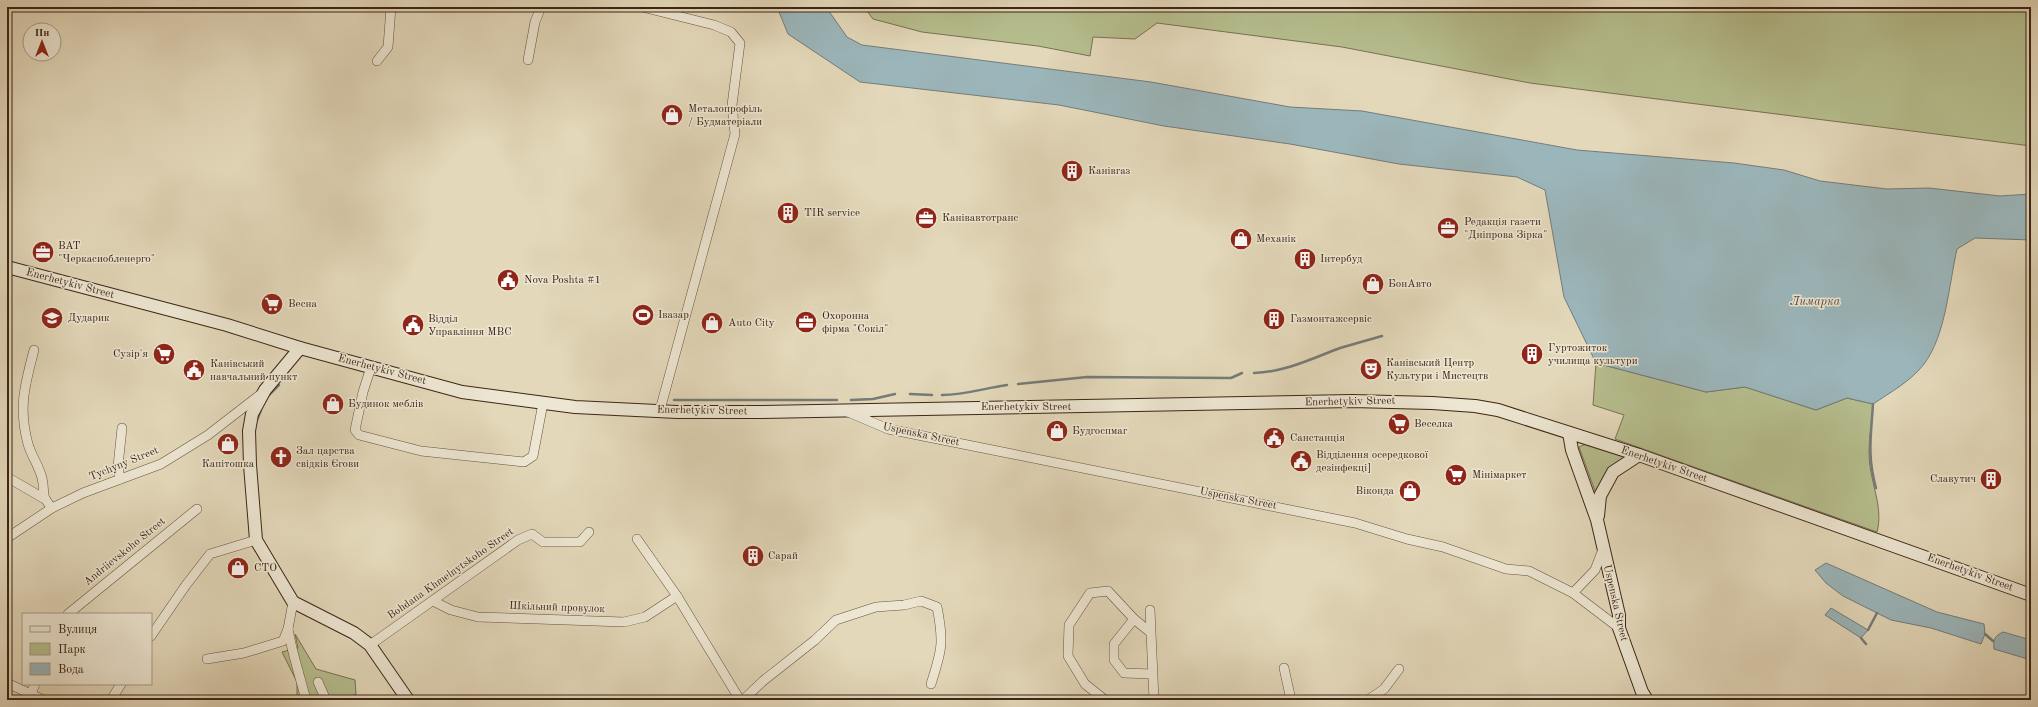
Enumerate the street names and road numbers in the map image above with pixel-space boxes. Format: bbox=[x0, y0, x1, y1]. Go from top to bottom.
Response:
street label: Enerhetykiv Street bbox=[25, 267, 115, 301]
street label: Enerhetykiv Street bbox=[337, 353, 427, 387]
street label: Enerhetykiv Street bbox=[1305, 396, 1396, 408]
street label: Enerhetykiv Street bbox=[981, 402, 1071, 413]
street label: Enerhetykiv Street bbox=[657, 405, 748, 417]
street label: Uspenska Street bbox=[882, 421, 961, 449]
street label: Tychyny Street bbox=[88, 445, 160, 483]
street label: Enerhetykiv Street bbox=[1619, 445, 1709, 485]
street label: Uspenska Street bbox=[1199, 486, 1278, 512]
street label: Andriievskoho Street bbox=[82, 516, 168, 588]
street label: Bohdana Khmelnytskoho Street bbox=[386, 526, 516, 622]
street label: Enerhetykiv Street bbox=[1926, 552, 2015, 594]
street label: Uspenska Street bbox=[1601, 564, 1629, 642]
street label: Шкільний провулок bbox=[509, 601, 606, 615]

